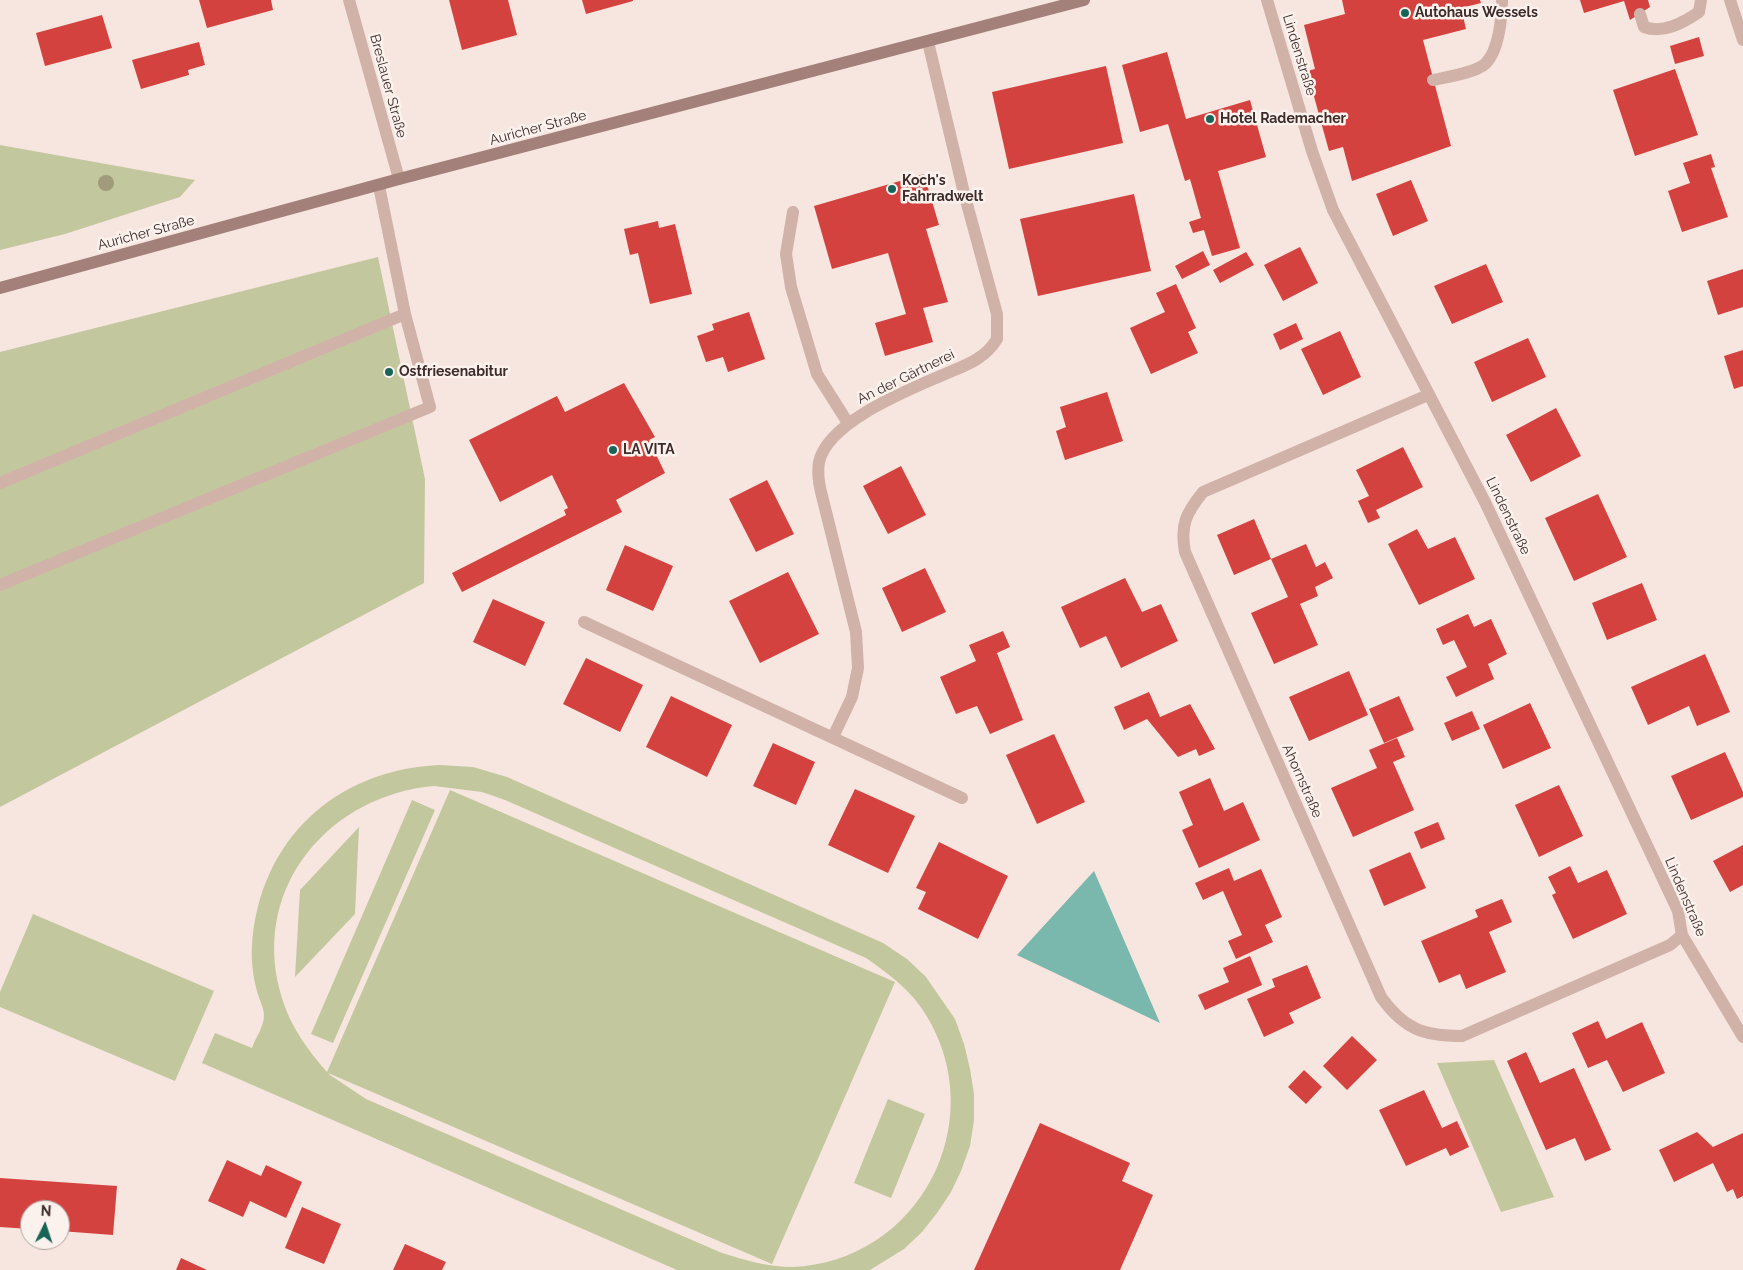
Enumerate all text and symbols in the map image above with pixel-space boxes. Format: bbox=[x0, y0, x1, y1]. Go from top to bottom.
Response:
place label: Autohaus Wessels bbox=[1415, 5, 1538, 21]
marker: Autohaus Wessels bbox=[1399, 7, 1411, 19]
street label: Lindenstraße bbox=[1279, 12, 1319, 98]
street label: Breslauer Straße bbox=[366, 32, 410, 140]
street label: Auricher Straße bbox=[488, 107, 588, 149]
place label: Hotel Rademacher bbox=[1220, 111, 1346, 127]
marker: Hotel Rademacher bbox=[1204, 113, 1216, 125]
place label: Koch's Fahrradwelt bbox=[902, 173, 983, 206]
marker: Koch's Fahrradwelt bbox=[886, 183, 898, 195]
street label: Auricher Straße bbox=[96, 212, 196, 254]
street label: An der Gärtnerei bbox=[855, 346, 957, 408]
place label: Ostfriesenabitur bbox=[399, 364, 508, 380]
marker: Ostfriesenabitur bbox=[383, 366, 395, 378]
place label: LA VITA bbox=[623, 442, 675, 458]
marker: LA VITA bbox=[607, 444, 619, 456]
street label: Lindenstraße bbox=[1482, 474, 1534, 558]
street label: Ahornstraße bbox=[1278, 742, 1326, 820]
street label: Lindenstraße bbox=[1661, 855, 1709, 939]
north arrow bbox=[20, 1200, 70, 1250]
text: N bbox=[40, 1203, 52, 1219]

